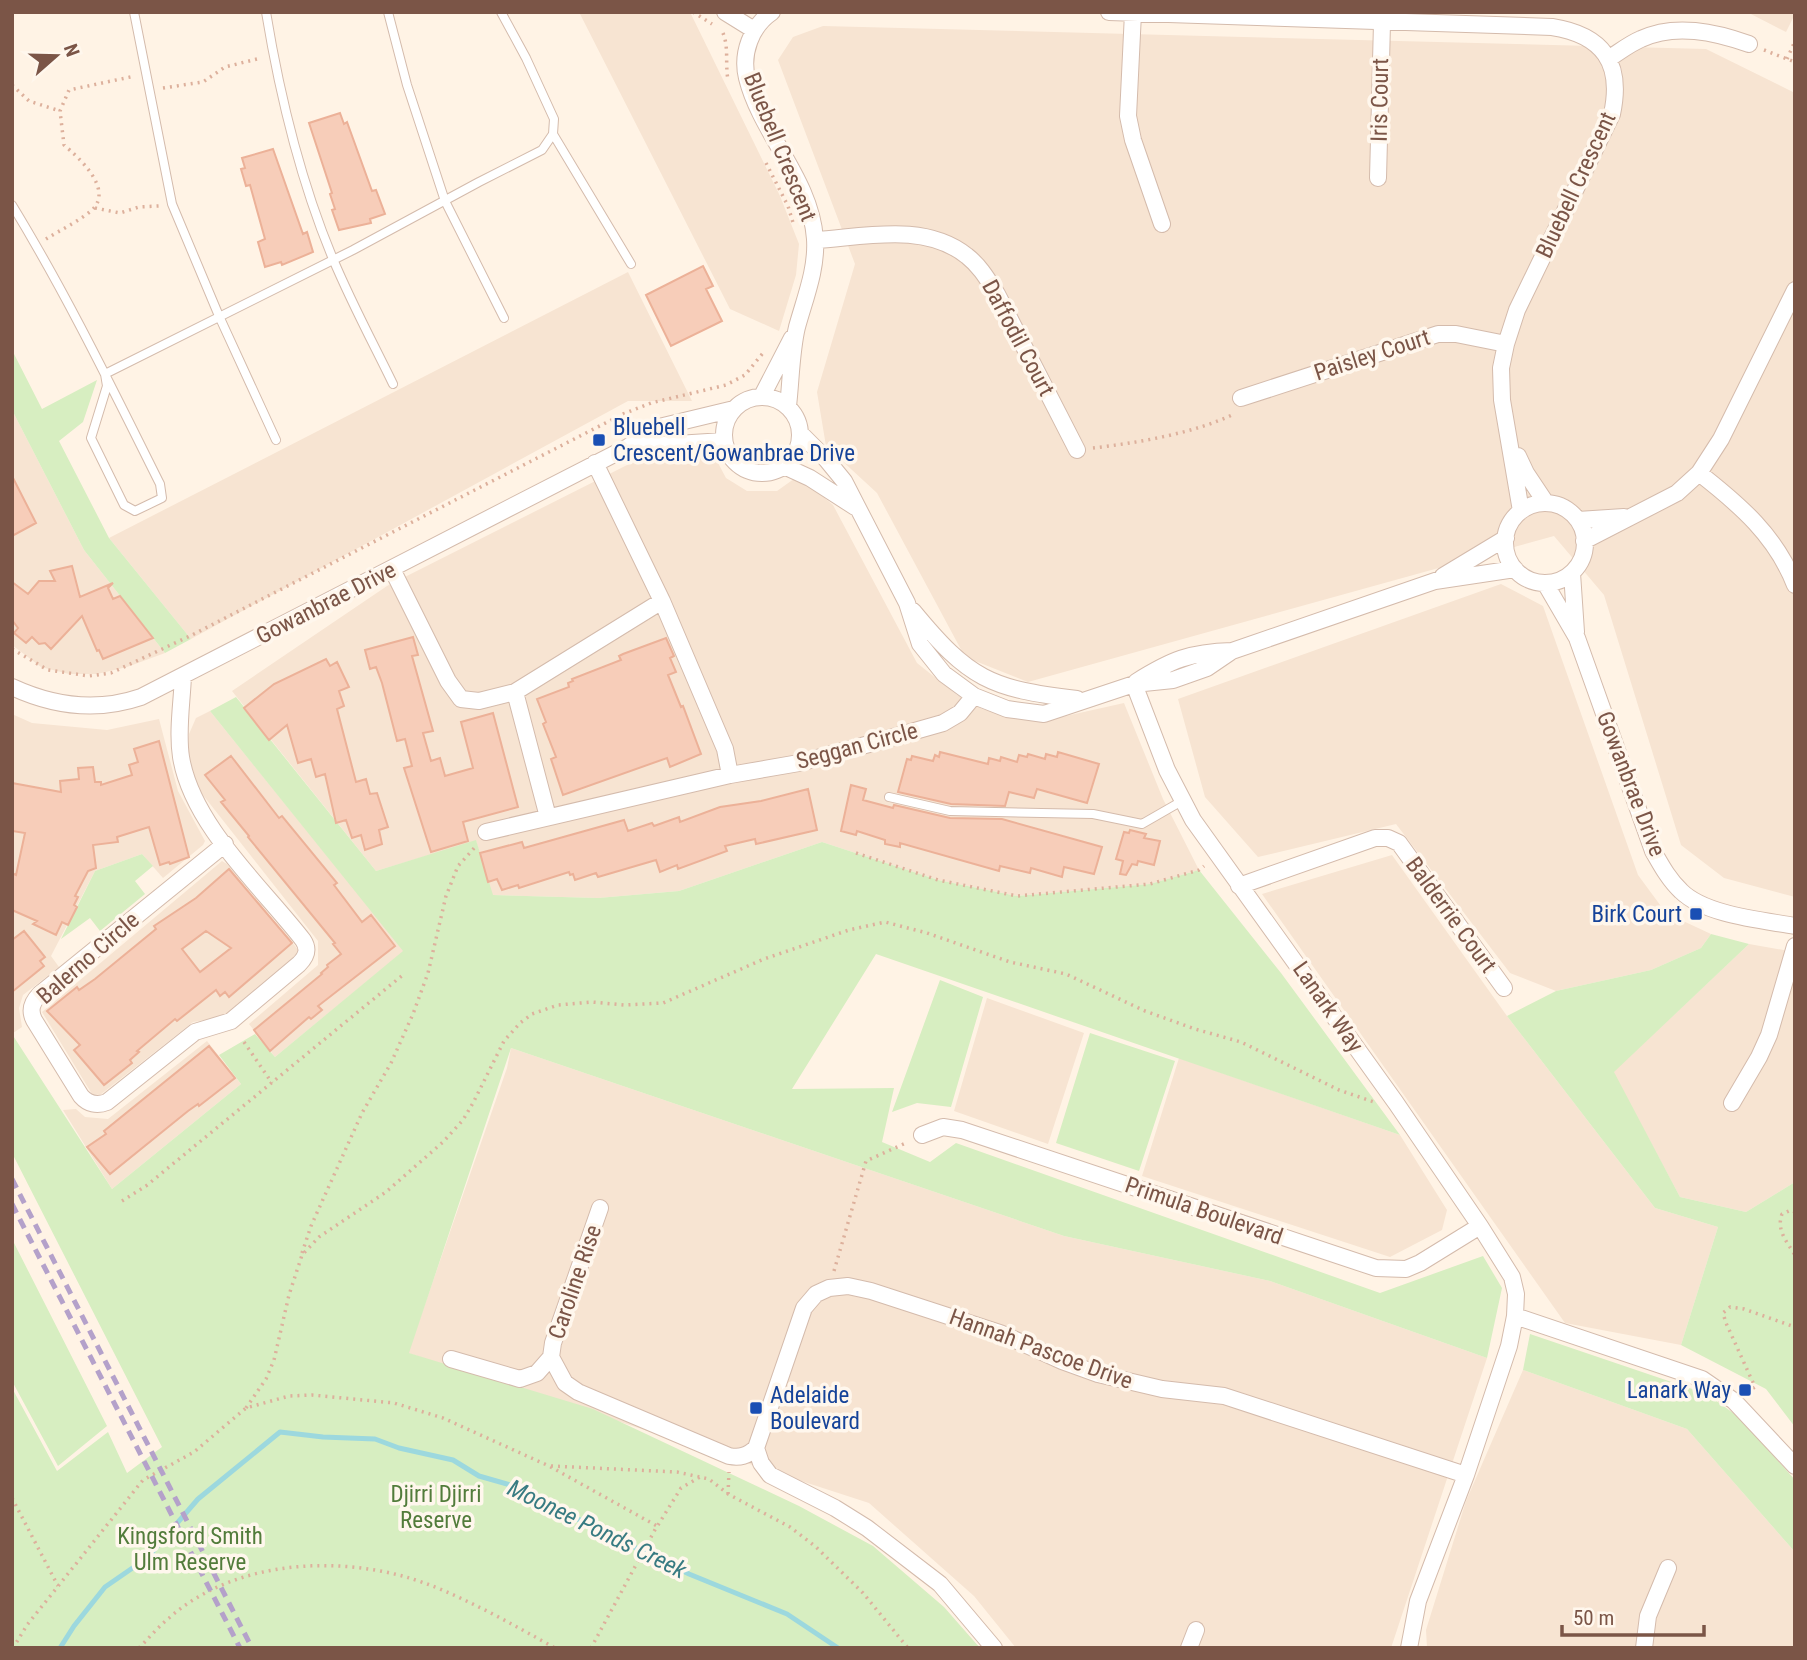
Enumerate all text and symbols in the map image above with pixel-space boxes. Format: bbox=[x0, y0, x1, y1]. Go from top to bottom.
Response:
north arrow bbox=[21, 21, 91, 91]
text: N bbox=[59, 41, 84, 60]
street label: Iris Court bbox=[1366, 58, 1394, 142]
street label: Bluebell Crescent bbox=[738, 69, 822, 225]
street label: Bluebell Crescent bbox=[1530, 108, 1622, 262]
street label: Daffodil Court bbox=[976, 275, 1060, 401]
street label: Paisley Court bbox=[1311, 324, 1433, 386]
place label: Bluebell Crescent/Gowanbrae Drive bbox=[613, 414, 855, 467]
marker: Bluebell Crescent/Gowanbrae Drive bbox=[591, 432, 607, 448]
street label: Gowanbrae Drive bbox=[252, 556, 400, 650]
street label: Gowanbrae Drive bbox=[1591, 708, 1671, 860]
street label: Seggan Circle bbox=[793, 717, 921, 775]
street label: Balderrie Court bbox=[1400, 852, 1502, 978]
place label: Birk Court bbox=[1591, 901, 1682, 928]
street label: Balerno Circle bbox=[31, 906, 145, 1010]
marker: Birk Court bbox=[1688, 906, 1704, 922]
street label: Lanark Way bbox=[1287, 957, 1369, 1058]
street label: Primula Boulevard bbox=[1122, 1171, 1286, 1251]
street label: Caroline Rise bbox=[543, 1221, 607, 1343]
street label: Hannah Pascoe Drive bbox=[946, 1303, 1136, 1395]
place label: Lanark Way bbox=[1627, 1377, 1731, 1404]
place label: Adelaide Boulevard bbox=[770, 1382, 860, 1435]
marker: Lanark Way bbox=[1737, 1382, 1753, 1398]
marker: Adelaide Boulevard bbox=[748, 1400, 764, 1416]
water label: Moonee Ponds Creek bbox=[503, 1474, 691, 1585]
park label: Djirri Djirri Reserve bbox=[391, 1481, 482, 1534]
park label: Kingsford Smith Ulm Reserve bbox=[117, 1523, 263, 1576]
scale bar bbox=[1562, 1594, 1704, 1638]
text: 50 m bbox=[1573, 1606, 1614, 1630]

